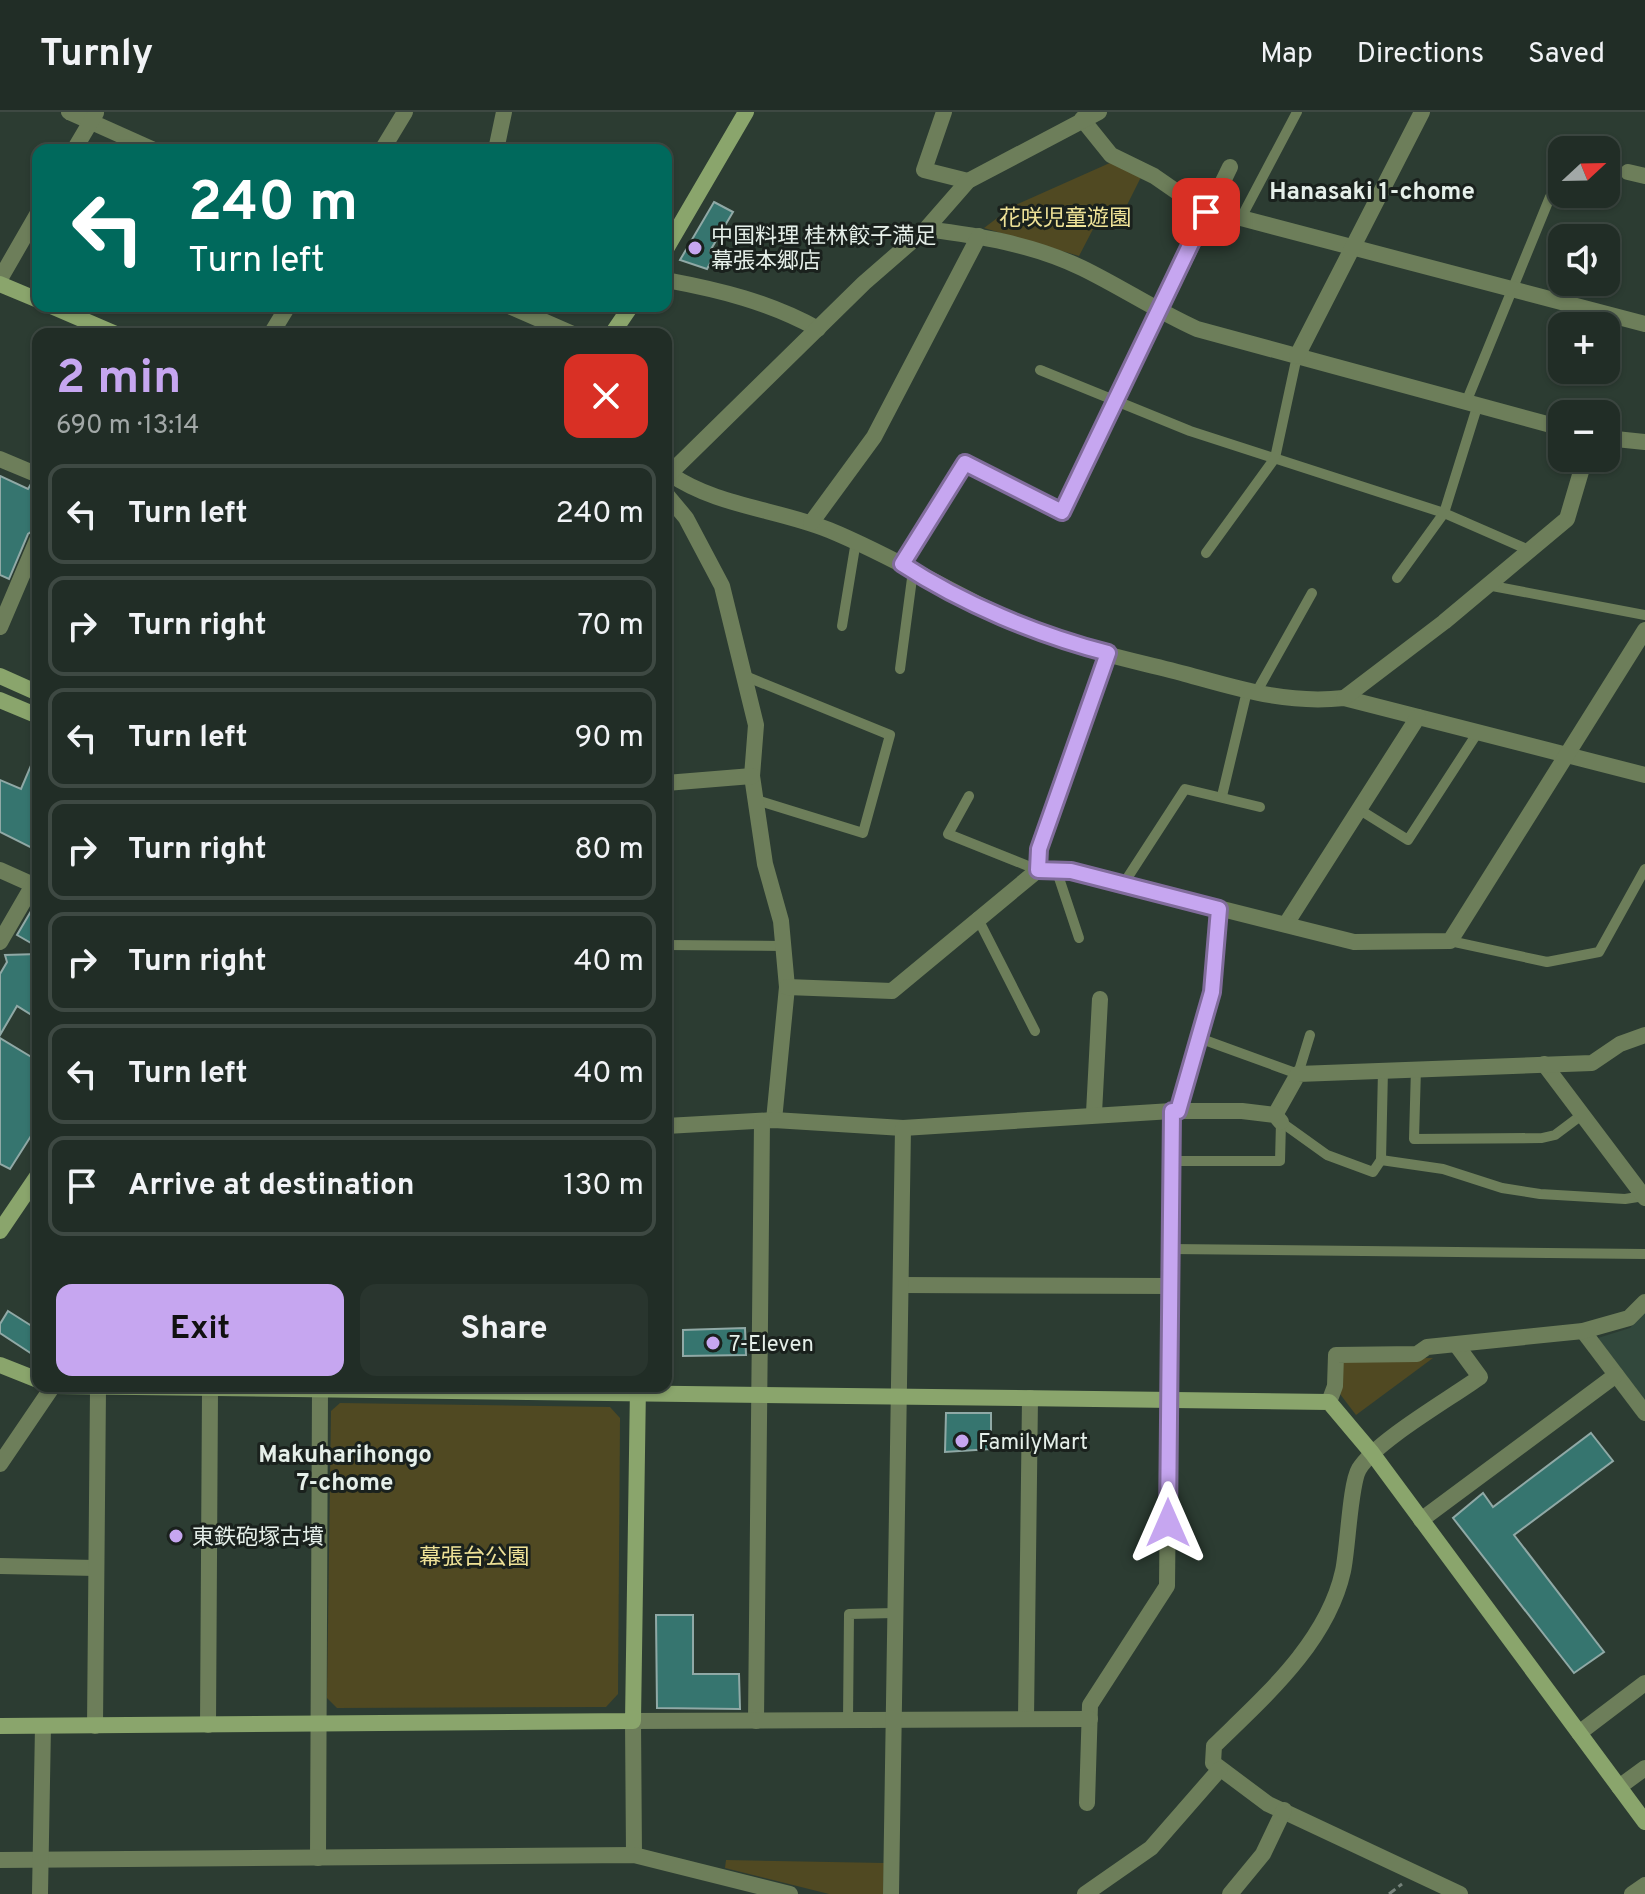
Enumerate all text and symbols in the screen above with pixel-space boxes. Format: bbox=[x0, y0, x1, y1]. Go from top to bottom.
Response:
text: Turnly bbox=[40, 31, 153, 80]
text: Map bbox=[1260, 37, 1313, 73]
text: Directions bbox=[1357, 37, 1484, 73]
text: Saved bbox=[1528, 37, 1605, 73]
north arrow bbox=[1548, 136, 1620, 208]
map controls bbox=[1548, 136, 1620, 472]
text: 240 m bbox=[188, 170, 358, 240]
icon: left bbox=[56, 176, 160, 280]
pin bbox=[1172, 178, 1240, 246]
district label: Hanasaki 1-chome bbox=[1269, 178, 1475, 208]
icon: arrive bbox=[1184, 190, 1228, 234]
park label: 花咲児童遊園 bbox=[999, 206, 1131, 233]
place label: 中国料理 桂林餃子満足 幕張本郷店 bbox=[711, 224, 936, 276]
button: sound bbox=[1548, 224, 1620, 296]
text: Turn left bbox=[188, 239, 325, 285]
marker: 中国料理 桂林餃子満足 幕張本郷店 bbox=[686, 239, 704, 257]
button: + bbox=[1548, 312, 1620, 384]
text: 2 min bbox=[56, 350, 181, 410]
button: close bbox=[564, 354, 648, 438]
button: − bbox=[1548, 400, 1620, 472]
text: 690 m · 13:14 bbox=[56, 410, 200, 443]
icon: left bbox=[60, 492, 104, 536]
text: Turn left bbox=[128, 496, 248, 533]
text: 240 m bbox=[556, 496, 644, 533]
icon: right bbox=[60, 604, 104, 648]
text: Turn right bbox=[128, 608, 266, 645]
text: 70 m bbox=[578, 608, 644, 645]
icon: left bbox=[60, 716, 104, 760]
text: Turn left bbox=[128, 720, 248, 757]
text: 90 m bbox=[575, 720, 644, 757]
icon: right bbox=[60, 828, 104, 872]
text: Turn right bbox=[128, 832, 266, 869]
text: 80 m bbox=[574, 832, 644, 869]
icon: right bbox=[60, 940, 104, 984]
text: Turn right bbox=[128, 944, 266, 981]
text: 40 m bbox=[574, 944, 644, 981]
icon: left bbox=[60, 1052, 104, 1096]
text: Turn left bbox=[128, 1056, 248, 1093]
text: 40 m bbox=[574, 1056, 644, 1093]
icon: arrive bbox=[60, 1164, 104, 1208]
text: Arrive at destination bbox=[128, 1168, 414, 1205]
text: 130 m bbox=[563, 1168, 644, 1205]
button: Exit bbox=[56, 1284, 344, 1376]
button: Share bbox=[360, 1284, 648, 1376]
place label: 7-Eleven bbox=[729, 1332, 814, 1359]
marker: 7-Eleven bbox=[704, 1334, 722, 1352]
place label: FamilyMart bbox=[978, 1430, 1088, 1457]
marker: FamilyMart bbox=[953, 1432, 971, 1450]
district label: Makuharihongo 7-chome bbox=[258, 1441, 432, 1499]
position arrow bbox=[1126, 1481, 1210, 1565]
place label: 東鉄砲塚古墳 bbox=[192, 1525, 324, 1552]
marker: 東鉄砲塚古墳 bbox=[167, 1527, 185, 1545]
park label: 幕張台公園 bbox=[419, 1545, 529, 1572]

